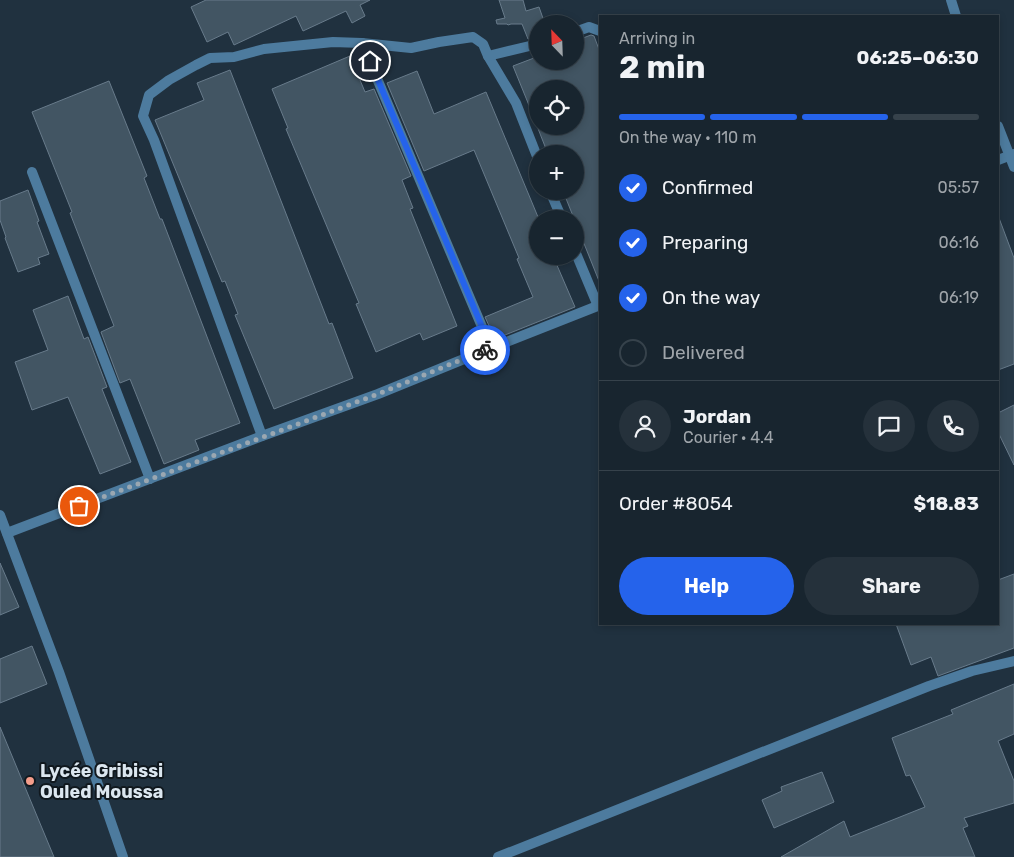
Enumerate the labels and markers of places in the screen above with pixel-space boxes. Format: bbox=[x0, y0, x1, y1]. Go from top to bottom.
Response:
pin bbox=[349, 40, 391, 82]
pin bbox=[58, 485, 100, 527]
place label: Lycée Gribissi Ouled Moussa bbox=[40, 760, 163, 803]
marker: Lycée Gribissi Ouled Moussa bbox=[24, 775, 36, 787]

